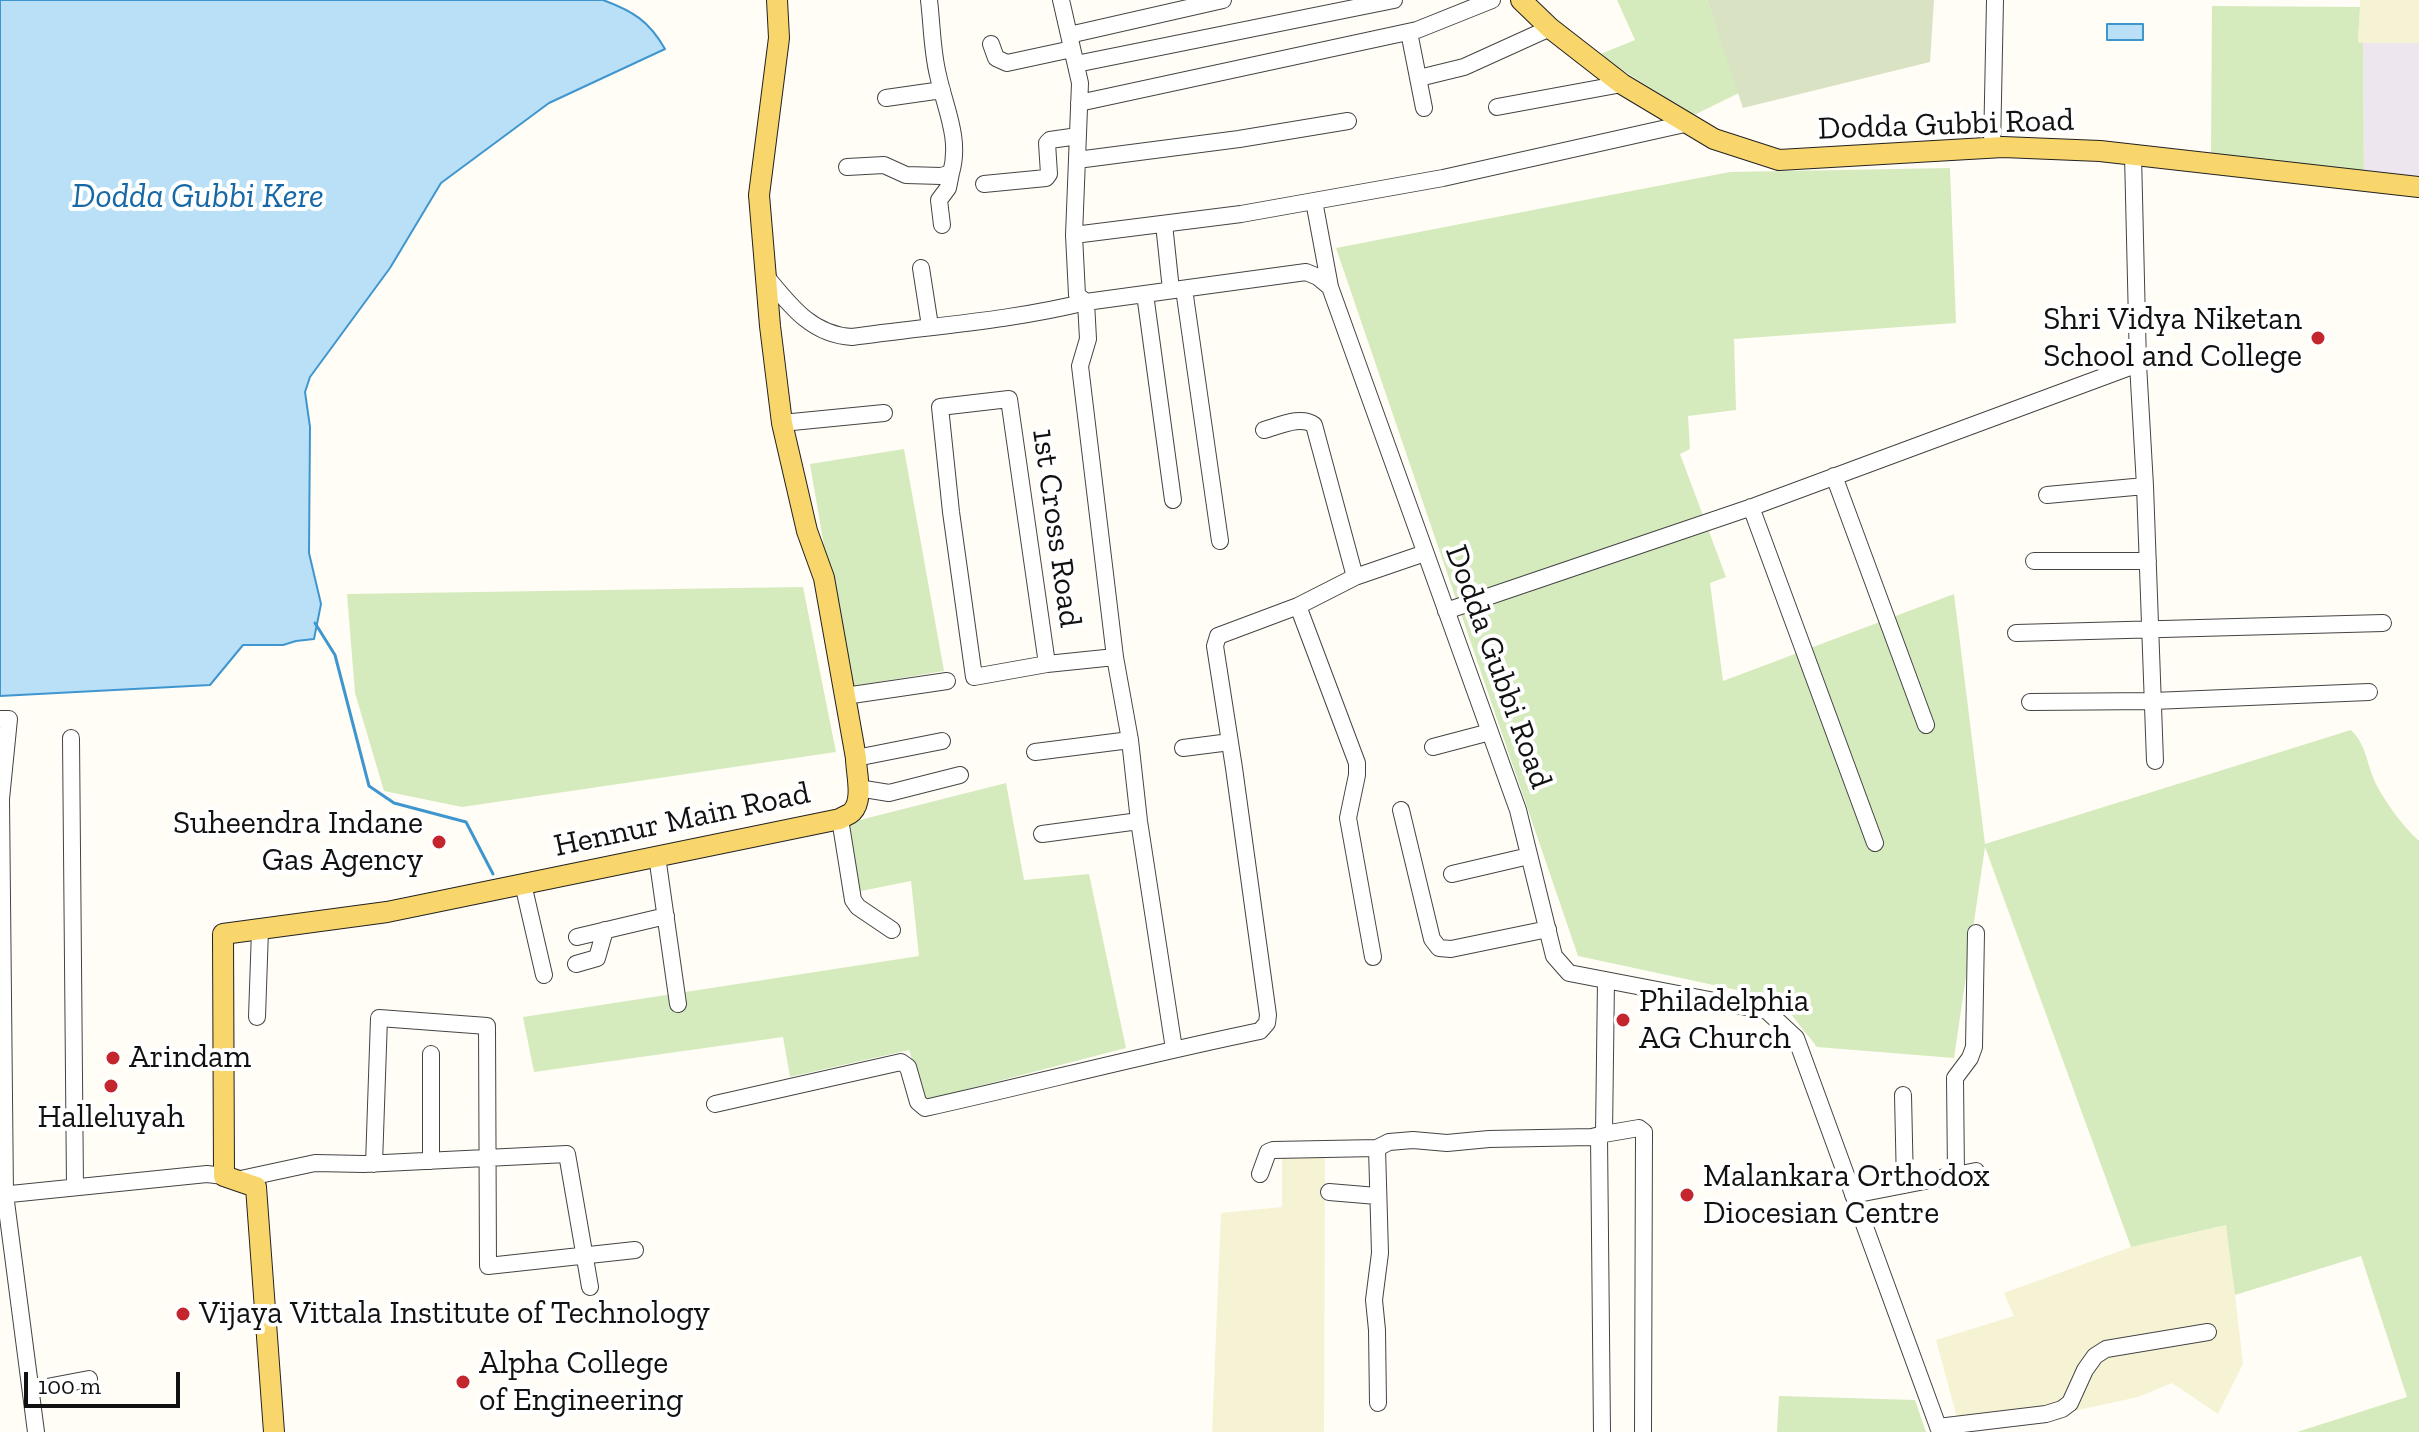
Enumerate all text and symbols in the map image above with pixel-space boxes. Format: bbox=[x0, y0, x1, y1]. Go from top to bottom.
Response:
street label: Dodda Gubbi Road bbox=[1817, 101, 2075, 149]
water label: Dodda Gubbi Kere bbox=[72, 177, 324, 217]
place label: Shri Vidya Niketan School and College bbox=[2043, 301, 2302, 376]
marker: Shri Vidya Niketan School and College bbox=[2309, 329, 2327, 347]
street label: 1st Cross Road bbox=[1023, 426, 1089, 630]
street label: Dodda Gubbi Road bbox=[1436, 540, 1560, 794]
street label: Hennur Main Road bbox=[551, 774, 813, 866]
place label: Suheendra Indane Gas Agency bbox=[173, 805, 423, 880]
marker: Suheendra Indane Gas Agency bbox=[430, 833, 448, 851]
place label: Philadelphia AG Church bbox=[1639, 983, 1809, 1058]
marker: Philadelphia AG Church bbox=[1614, 1011, 1632, 1029]
place label: Arindam bbox=[129, 1039, 251, 1077]
marker: Arindam bbox=[104, 1049, 122, 1067]
marker: Halleluyah bbox=[102, 1077, 120, 1095]
place label: Halleluyah bbox=[37, 1099, 185, 1137]
place label: Malankara Orthodox Diocesian Centre bbox=[1703, 1158, 1990, 1233]
marker: Malankara Orthodox Diocesian Centre bbox=[1678, 1186, 1696, 1204]
place label: Vijaya Vittala Institute of Technology bbox=[199, 1295, 710, 1333]
marker: Vijaya Vittala Institute of Technology bbox=[174, 1305, 192, 1323]
place label: Alpha College of Engineering bbox=[479, 1345, 683, 1420]
scale bar bbox=[28, 1356, 184, 1406]
text: 100 m bbox=[38, 1371, 101, 1400]
marker: Alpha College of Engineering bbox=[454, 1373, 472, 1391]

